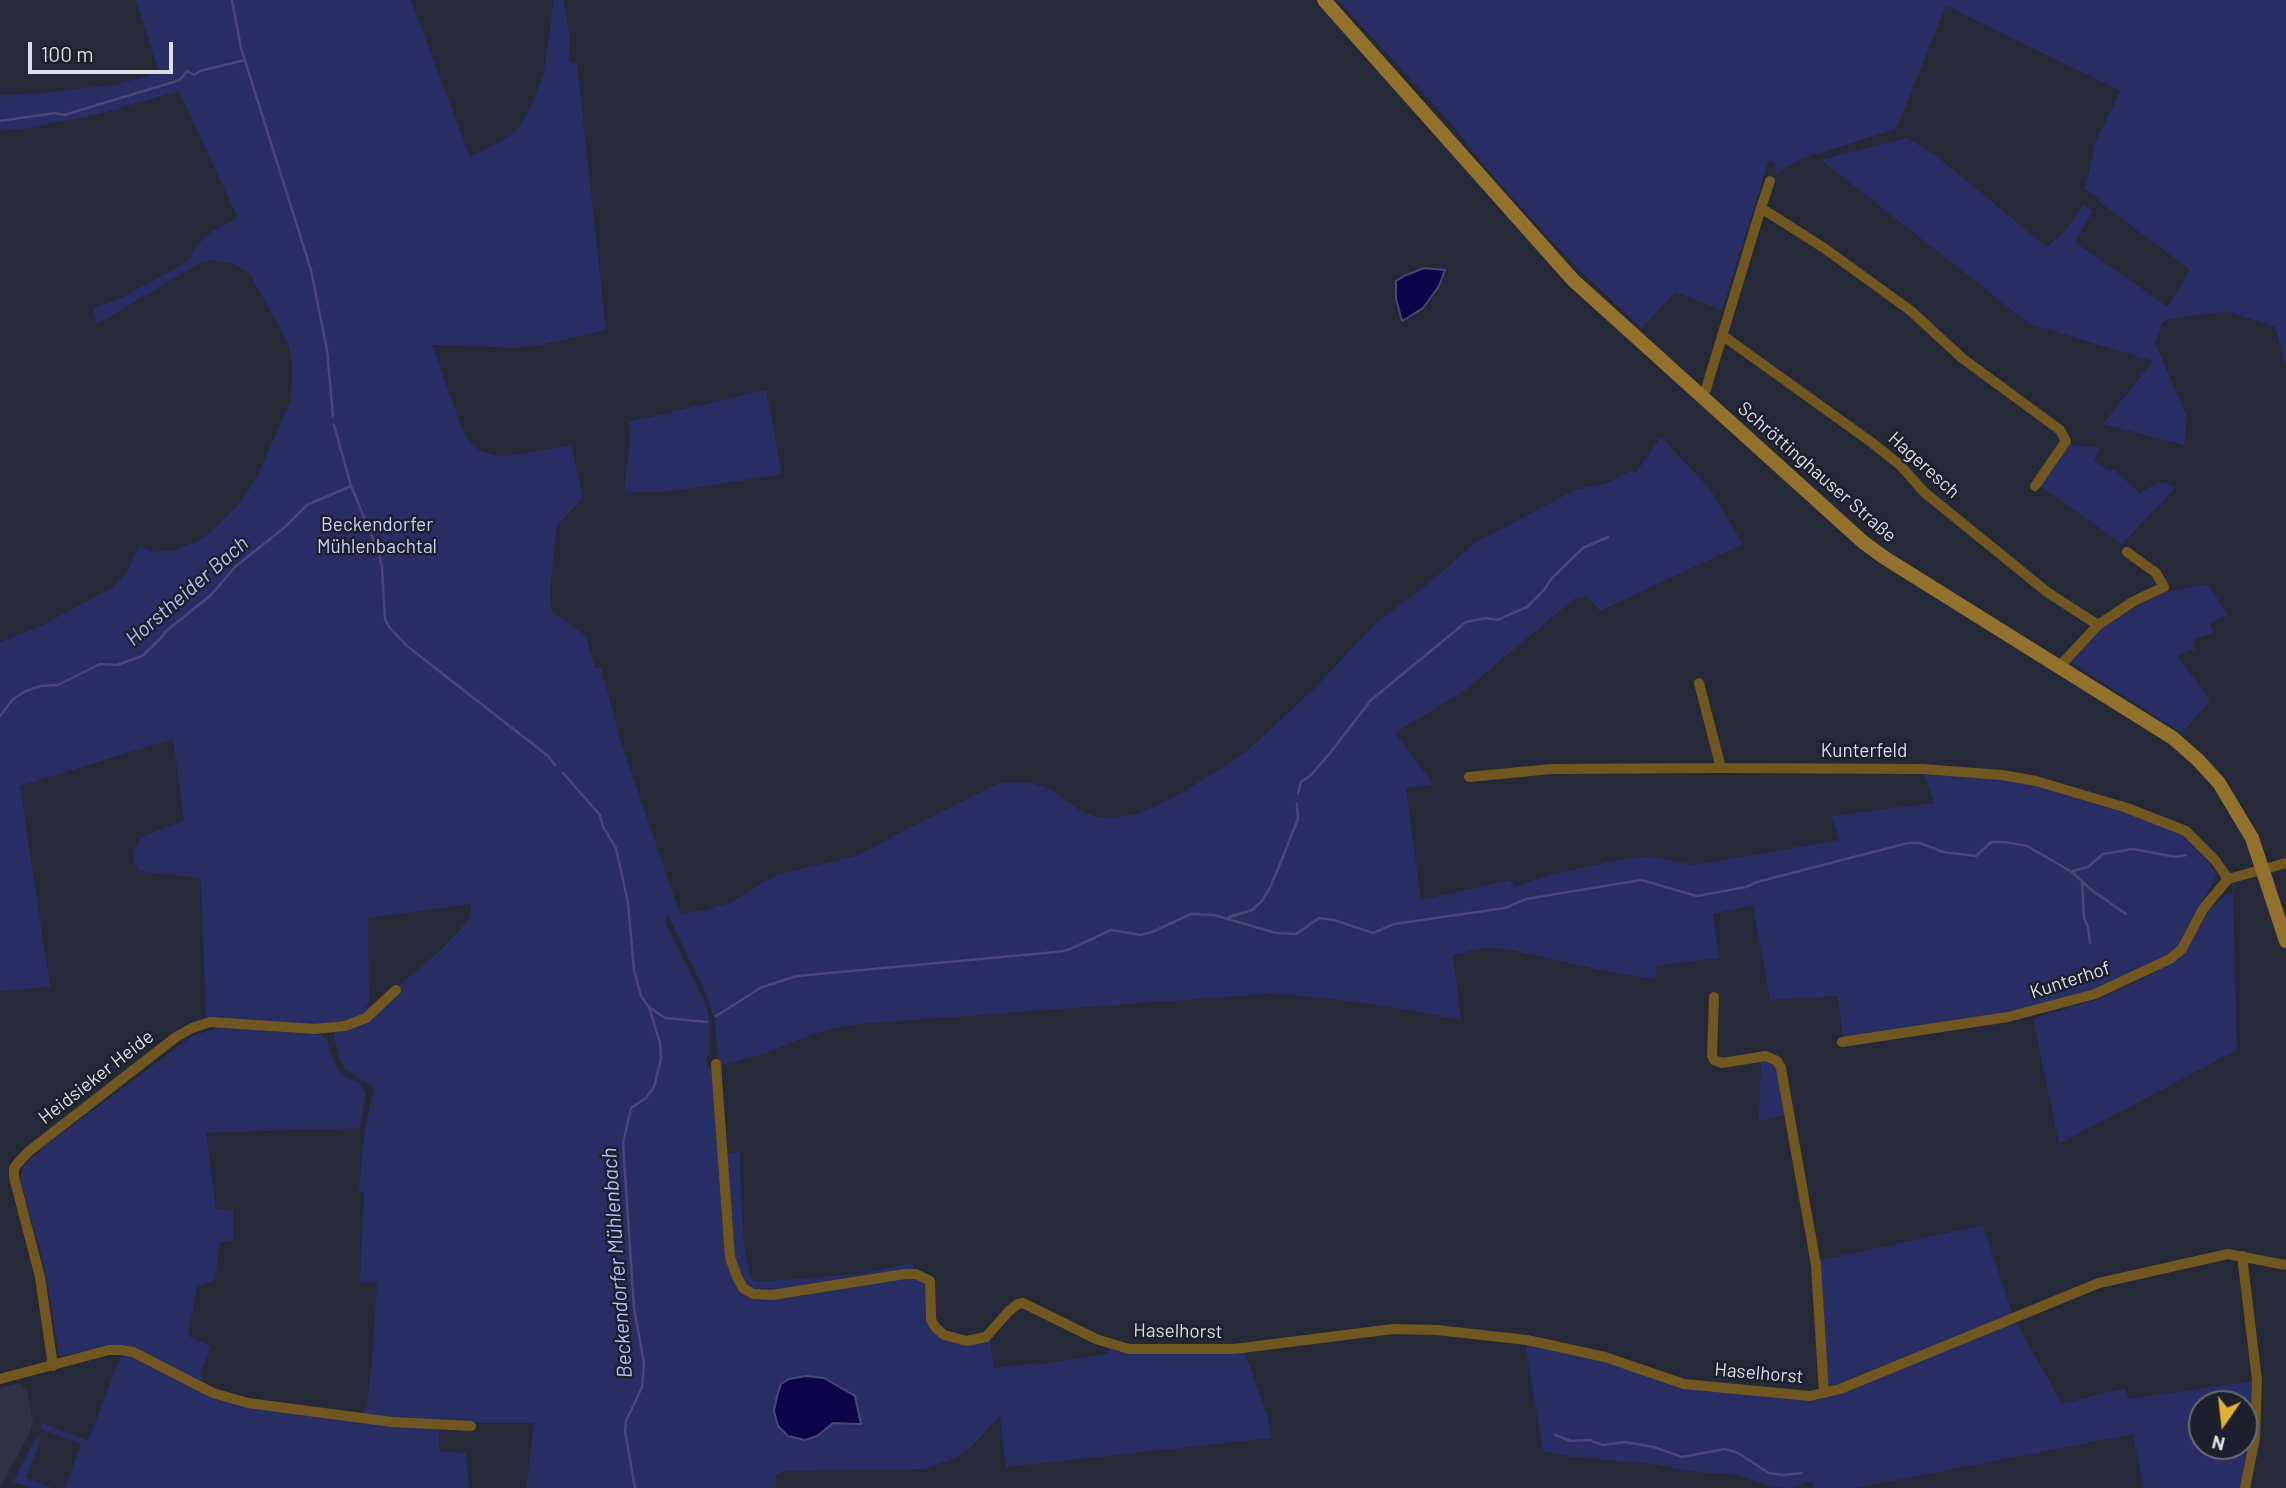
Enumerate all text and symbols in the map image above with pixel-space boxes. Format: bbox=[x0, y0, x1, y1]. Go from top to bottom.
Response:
scale bar bbox=[32, 28, 177, 72]
text: 100 m bbox=[41, 41, 94, 66]
street label: Schröttinghauser Straße bbox=[1733, 397, 1901, 547]
street label: Hageresch bbox=[1884, 427, 1964, 503]
park label: Beckendorfer Mühlenbachtal bbox=[317, 514, 437, 558]
water label: Horstheider Bach bbox=[120, 531, 254, 651]
street label: Kunterfeld bbox=[1821, 740, 1907, 762]
street label: Kunterhof bbox=[2027, 956, 2113, 1004]
street label: Heidsieker Heide bbox=[34, 1025, 158, 1129]
water label: Beckendorfer Mühlenbach bbox=[596, 1147, 638, 1379]
street label: Haselhorst bbox=[1133, 1319, 1223, 1343]
street label: Haselhorst bbox=[1714, 1358, 1804, 1388]
north arrow bbox=[2188, 1390, 2258, 1460]
text: N bbox=[2209, 1431, 2227, 1457]

